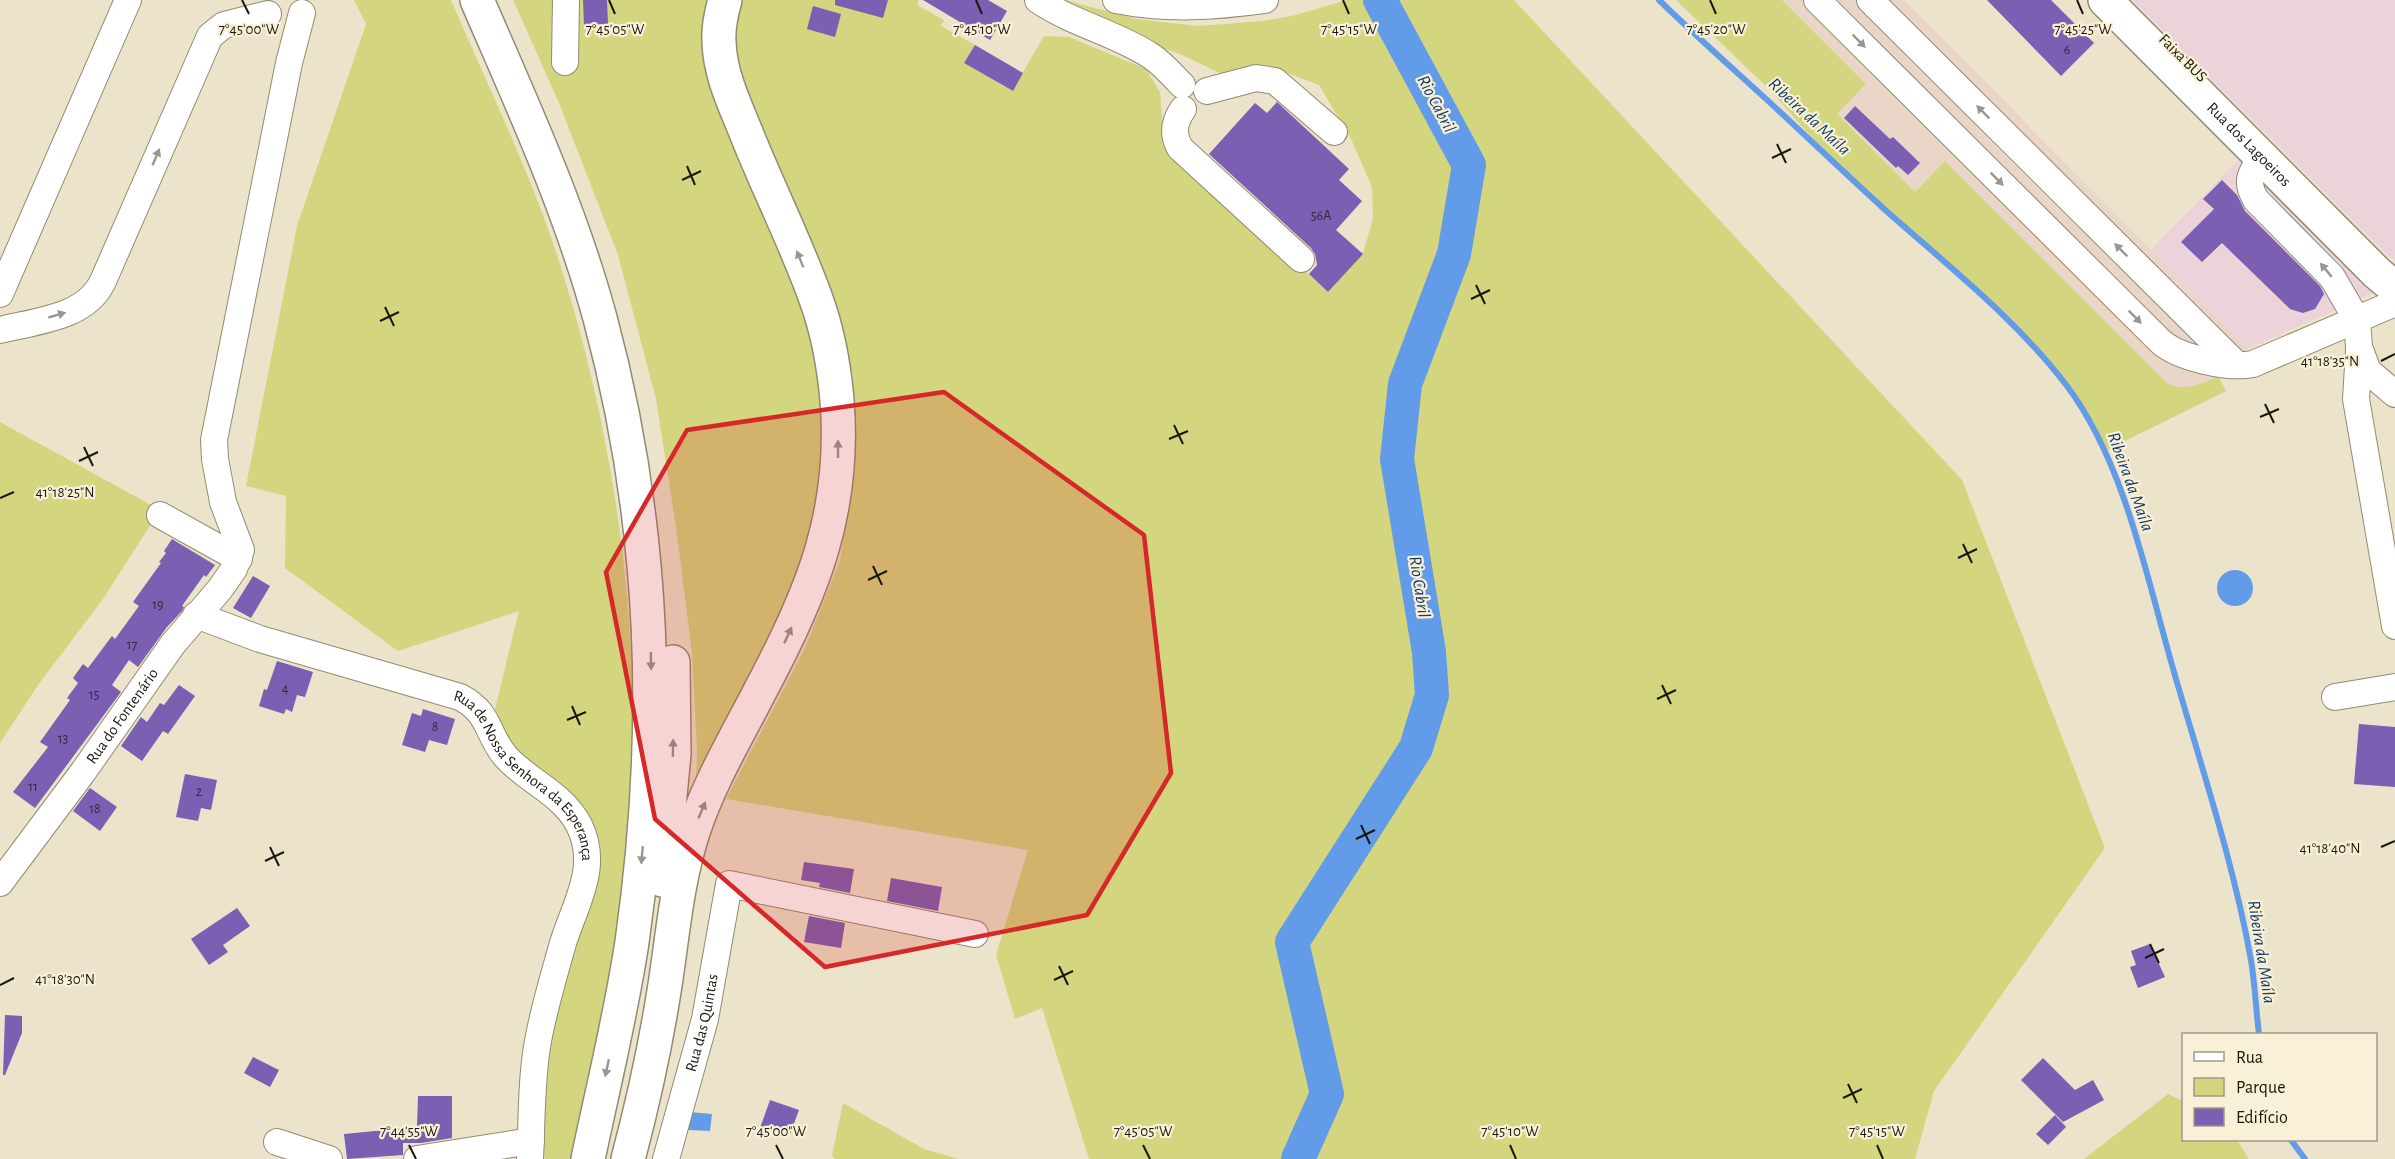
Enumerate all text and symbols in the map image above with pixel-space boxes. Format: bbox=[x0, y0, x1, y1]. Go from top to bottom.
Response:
text: 7°45'00"W bbox=[219, 22, 280, 37]
text: 7°45'05"W bbox=[586, 22, 645, 37]
text: 7°45'10"W bbox=[953, 22, 1011, 37]
text: 7°45'15"W bbox=[1321, 22, 1378, 37]
text: 7°45'20"W bbox=[1686, 22, 1746, 37]
text: 7°45'25"W bbox=[2054, 22, 2112, 37]
street label: Faixa BUS bbox=[2156, 31, 2210, 85]
one-way arrow bbox=[1851, 34, 1865, 48]
house number: 6 bbox=[2064, 43, 2070, 57]
water label: Rio Cabril bbox=[1413, 72, 1459, 136]
water label: Ribeira da Maíla bbox=[1765, 75, 1853, 159]
street label: Rua dos Lagoeiros bbox=[2204, 99, 2294, 190]
one-way arrow bbox=[1976, 106, 1990, 120]
one-way arrow bbox=[151, 148, 161, 166]
one-way arrow bbox=[1990, 171, 2004, 186]
house number: 56A bbox=[1311, 209, 1331, 223]
one-way arrow bbox=[2114, 242, 2128, 257]
one-way arrow bbox=[795, 250, 805, 268]
one-way arrow bbox=[2320, 263, 2333, 278]
one-way arrow bbox=[2128, 309, 2142, 323]
one-way arrow bbox=[48, 310, 66, 319]
text: 41°18'35"N bbox=[2301, 354, 2359, 369]
water label: Ribeira da Maíla bbox=[2104, 430, 2156, 534]
one-way arrow bbox=[833, 439, 843, 458]
text: 41°18'25"N bbox=[35, 485, 95, 500]
water label: Rio Cabril bbox=[1405, 555, 1433, 619]
house number: 19 bbox=[152, 598, 164, 612]
one-way arrow bbox=[784, 627, 793, 644]
house number: 17 bbox=[127, 638, 137, 652]
one-way arrow bbox=[646, 651, 655, 670]
street label: Rua do Fontenário bbox=[83, 665, 161, 767]
house number: 4 bbox=[282, 682, 289, 696]
house number: 15 bbox=[89, 688, 99, 702]
street label: Rua de Nossa Senhora da Esperança bbox=[452, 688, 595, 861]
house number: 8 bbox=[432, 720, 438, 734]
house number: 13 bbox=[58, 732, 69, 746]
one-way arrow bbox=[669, 739, 678, 758]
house number: 11 bbox=[28, 780, 38, 794]
house number: 2 bbox=[196, 785, 202, 799]
one-way arrow bbox=[698, 801, 707, 819]
house number: 18 bbox=[89, 802, 101, 816]
text: 41°18'40"N bbox=[2299, 841, 2361, 856]
one-way arrow bbox=[637, 846, 647, 865]
water label: Ribeira da Maíla bbox=[2244, 899, 2278, 1005]
text: 41°18'30"N bbox=[35, 972, 95, 987]
street label: Rua das Quintas bbox=[683, 973, 721, 1073]
legend bbox=[2182, 1033, 2377, 1141]
text: Rua bbox=[2236, 1049, 2263, 1067]
one-way arrow bbox=[602, 1059, 612, 1078]
text: Parque bbox=[2236, 1079, 2285, 1097]
text: Edifício bbox=[2236, 1109, 2288, 1127]
text: 7°44'55"W bbox=[380, 1124, 439, 1139]
text: 7°45'00"W bbox=[746, 1124, 807, 1139]
text: 7°45'05"W bbox=[1114, 1124, 1173, 1139]
text: 7°45'10"W bbox=[1481, 1124, 1539, 1139]
text: 7°45'15"W bbox=[1849, 1124, 1906, 1139]

